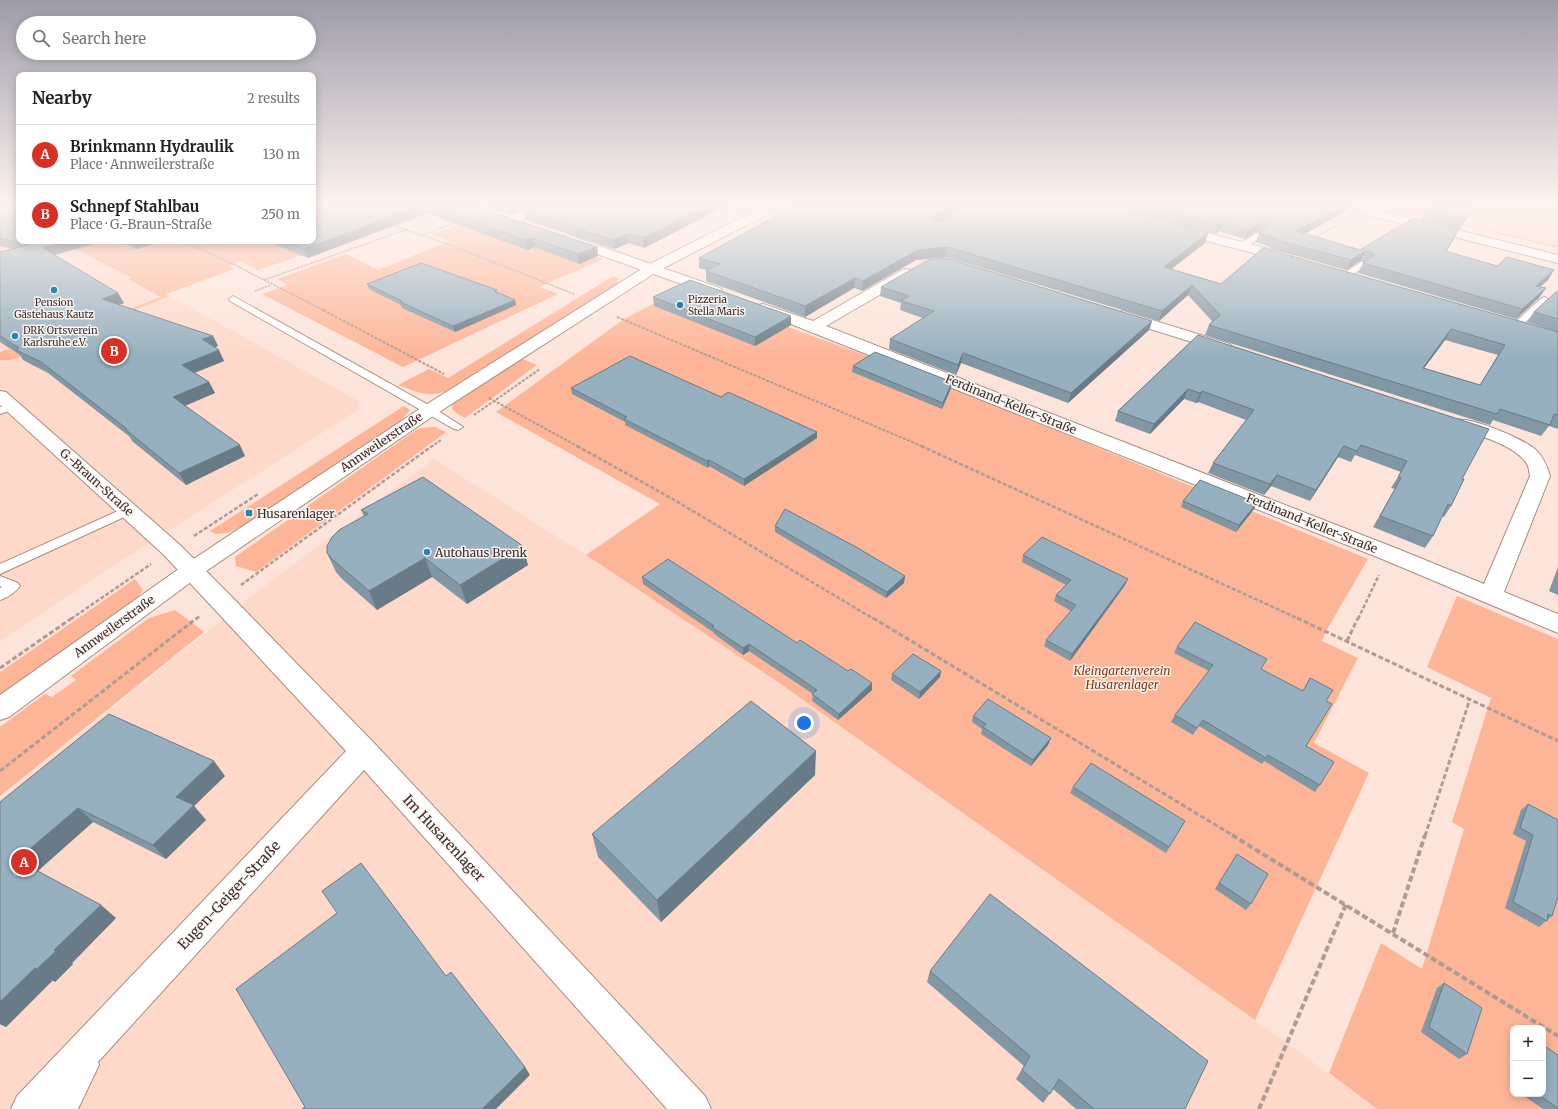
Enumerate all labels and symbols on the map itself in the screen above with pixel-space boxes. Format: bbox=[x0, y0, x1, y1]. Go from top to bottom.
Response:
marker: Pension Gästehaus Kautz bbox=[49, 285, 59, 295]
place label: Pizzeria Stella Maris bbox=[688, 293, 745, 318]
place label: Pension Gästehaus Kautz bbox=[14, 296, 94, 321]
marker: Pizzeria Stella Maris bbox=[675, 300, 685, 310]
place label: DRK Ortsverein Karlsruhe e.V. bbox=[23, 324, 98, 349]
marker: DRK Ortsverein Karlsruhe e.V. bbox=[10, 331, 20, 341]
pin: B bbox=[101, 336, 127, 366]
street label: Ferdinand-Keller-Straße bbox=[943, 371, 1079, 437]
street label: Annweilerstraße bbox=[336, 409, 425, 476]
street label: G.-Braun-Straße bbox=[57, 445, 137, 519]
street label: Ferdinand-Keller-Straße bbox=[1244, 490, 1380, 556]
place label: Husarenlager bbox=[257, 506, 335, 521]
marker: Husarenlager bbox=[244, 508, 254, 518]
place label: Autohaus Brenk bbox=[434, 545, 528, 560]
marker: Autohaus Brenk bbox=[422, 547, 432, 557]
street label: Annweilerstraße bbox=[70, 592, 157, 661]
park label: Kleingartenverein Husarenlager bbox=[1072, 663, 1171, 692]
your location bbox=[794, 713, 814, 733]
street label: Im Husarenlager bbox=[399, 791, 489, 885]
street label: Eugen-Geiger-Straße bbox=[174, 837, 284, 953]
pin: A bbox=[11, 847, 37, 877]

